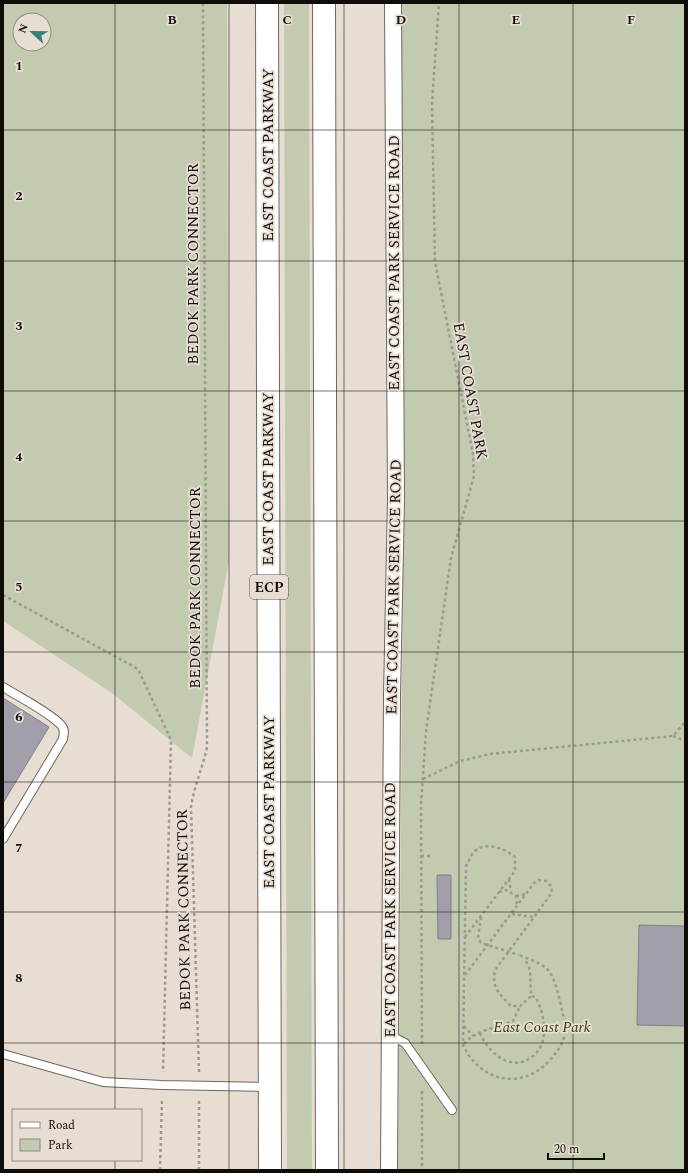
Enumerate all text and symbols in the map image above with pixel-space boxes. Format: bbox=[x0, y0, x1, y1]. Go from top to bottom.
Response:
text: B bbox=[167, 10, 177, 30]
text: C bbox=[282, 10, 292, 30]
text: D bbox=[396, 10, 406, 30]
text: E bbox=[512, 10, 521, 30]
text: F bbox=[627, 10, 635, 30]
north arrow bbox=[12, 12, 52, 52]
text: N bbox=[14, 21, 33, 36]
text: 1 bbox=[15, 56, 23, 76]
street label: EAST COAST PARKWAY bbox=[257, 68, 280, 242]
street label: EAST COAST PARK SERVICE ROAD bbox=[383, 135, 406, 391]
street label: BEDOK PARK CONNECTOR bbox=[182, 163, 205, 365]
text: 2 bbox=[15, 186, 23, 206]
text: 3 bbox=[15, 316, 23, 336]
street label: EAST COAST PARK bbox=[447, 321, 493, 462]
street label: EAST COAST PARKWAY bbox=[257, 392, 280, 566]
text: 4 bbox=[15, 447, 23, 467]
street label: EAST COAST PARK SERVICE ROAD bbox=[380, 459, 408, 715]
street label: BEDOK PARK CONNECTOR bbox=[184, 487, 207, 689]
road number: ECP bbox=[250, 575, 288, 599]
text: 5 bbox=[15, 577, 23, 597]
text: 6 bbox=[15, 707, 23, 727]
street label: EAST COAST PARKWAY bbox=[258, 715, 281, 889]
street label: EAST COAST PARK SERVICE ROAD bbox=[379, 782, 402, 1038]
street label: BEDOK PARK CONNECTOR bbox=[171, 809, 197, 1011]
text: 7 bbox=[15, 838, 23, 858]
text: 8 bbox=[15, 968, 23, 988]
park label: East Coast Park bbox=[493, 1016, 591, 1039]
legend bbox=[12, 1109, 142, 1161]
text: Road bbox=[48, 1116, 75, 1135]
scale bar bbox=[548, 1135, 604, 1161]
text: Park bbox=[48, 1136, 73, 1155]
text: 20 m bbox=[554, 1140, 579, 1159]

